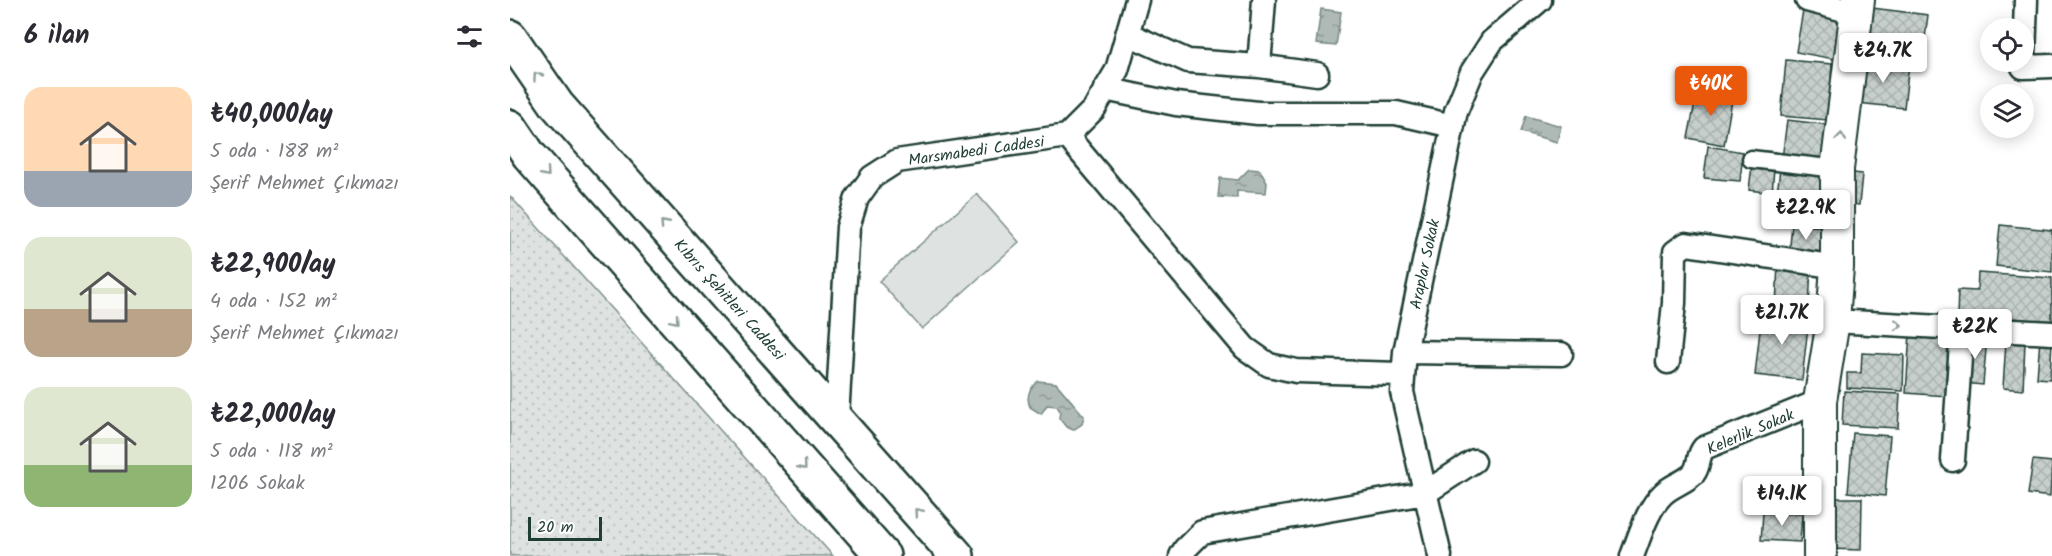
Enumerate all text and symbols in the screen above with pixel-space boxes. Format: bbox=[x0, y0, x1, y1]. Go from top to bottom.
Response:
text: 6 ilan bbox=[24, 15, 89, 57]
map controls bbox=[1980, 18, 2034, 138]
button: locate bbox=[1980, 18, 2034, 72]
icon: filters bbox=[453, 20, 486, 53]
pin: ₺24.7K bbox=[1834, 33, 1932, 84]
text: ₺24.7K bbox=[1853, 36, 1913, 68]
pin: ₺40K bbox=[1675, 66, 1747, 117]
text: ₺40K bbox=[1689, 69, 1733, 101]
one-way arrow bbox=[533, 72, 544, 83]
button: layers bbox=[1980, 84, 2034, 138]
text: ₺40,000/ay bbox=[210, 94, 333, 136]
icon: home bbox=[72, 111, 144, 183]
street label: Marsmabedi Caddesi bbox=[907, 129, 1047, 173]
one-way arrow bbox=[1835, 132, 1847, 141]
text: 5 oda · 188 m² bbox=[210, 136, 338, 168]
one-way arrow bbox=[538, 166, 549, 177]
text: Şerif Mehmet Çıkmazı bbox=[210, 168, 399, 200]
pin: ₺22.9K bbox=[1757, 190, 1855, 241]
text: ₺22.9K bbox=[1775, 193, 1837, 225]
street label: Araplar Sokak bbox=[1404, 216, 1447, 312]
one-way arrow bbox=[660, 220, 671, 231]
street label: Kıbrıs Şehitleri Caddesi bbox=[667, 233, 791, 367]
text: ₺22,900/ay bbox=[210, 244, 335, 286]
icon: home bbox=[72, 261, 144, 333]
text: 4 oda · 152 m² bbox=[210, 286, 337, 318]
pin: ₺21.7K bbox=[1733, 295, 1831, 346]
text: ₺21.7K bbox=[1755, 298, 1809, 330]
pin: ₺22K bbox=[1939, 309, 2011, 360]
text: ₺22K bbox=[1952, 312, 1998, 344]
one-way arrow bbox=[667, 313, 678, 324]
text: Şerif Mehmet Çıkmazı bbox=[210, 318, 399, 350]
one-way arrow bbox=[1893, 318, 1902, 331]
text: ₺22,000/ay bbox=[210, 394, 336, 436]
street label: Kelerlik Sokak bbox=[1703, 403, 1799, 462]
icon: home bbox=[72, 411, 144, 483]
text: 5 oda · 118 m² bbox=[210, 436, 333, 468]
one-way arrow bbox=[796, 459, 807, 470]
text: 1206 Sokak bbox=[210, 468, 305, 500]
pin: ₺14.1K bbox=[1733, 476, 1831, 527]
text: ₺14.1K bbox=[1757, 479, 1807, 511]
one-way arrow bbox=[914, 508, 925, 519]
scale bar bbox=[528, 514, 602, 542]
text: 20 m bbox=[537, 515, 573, 540]

